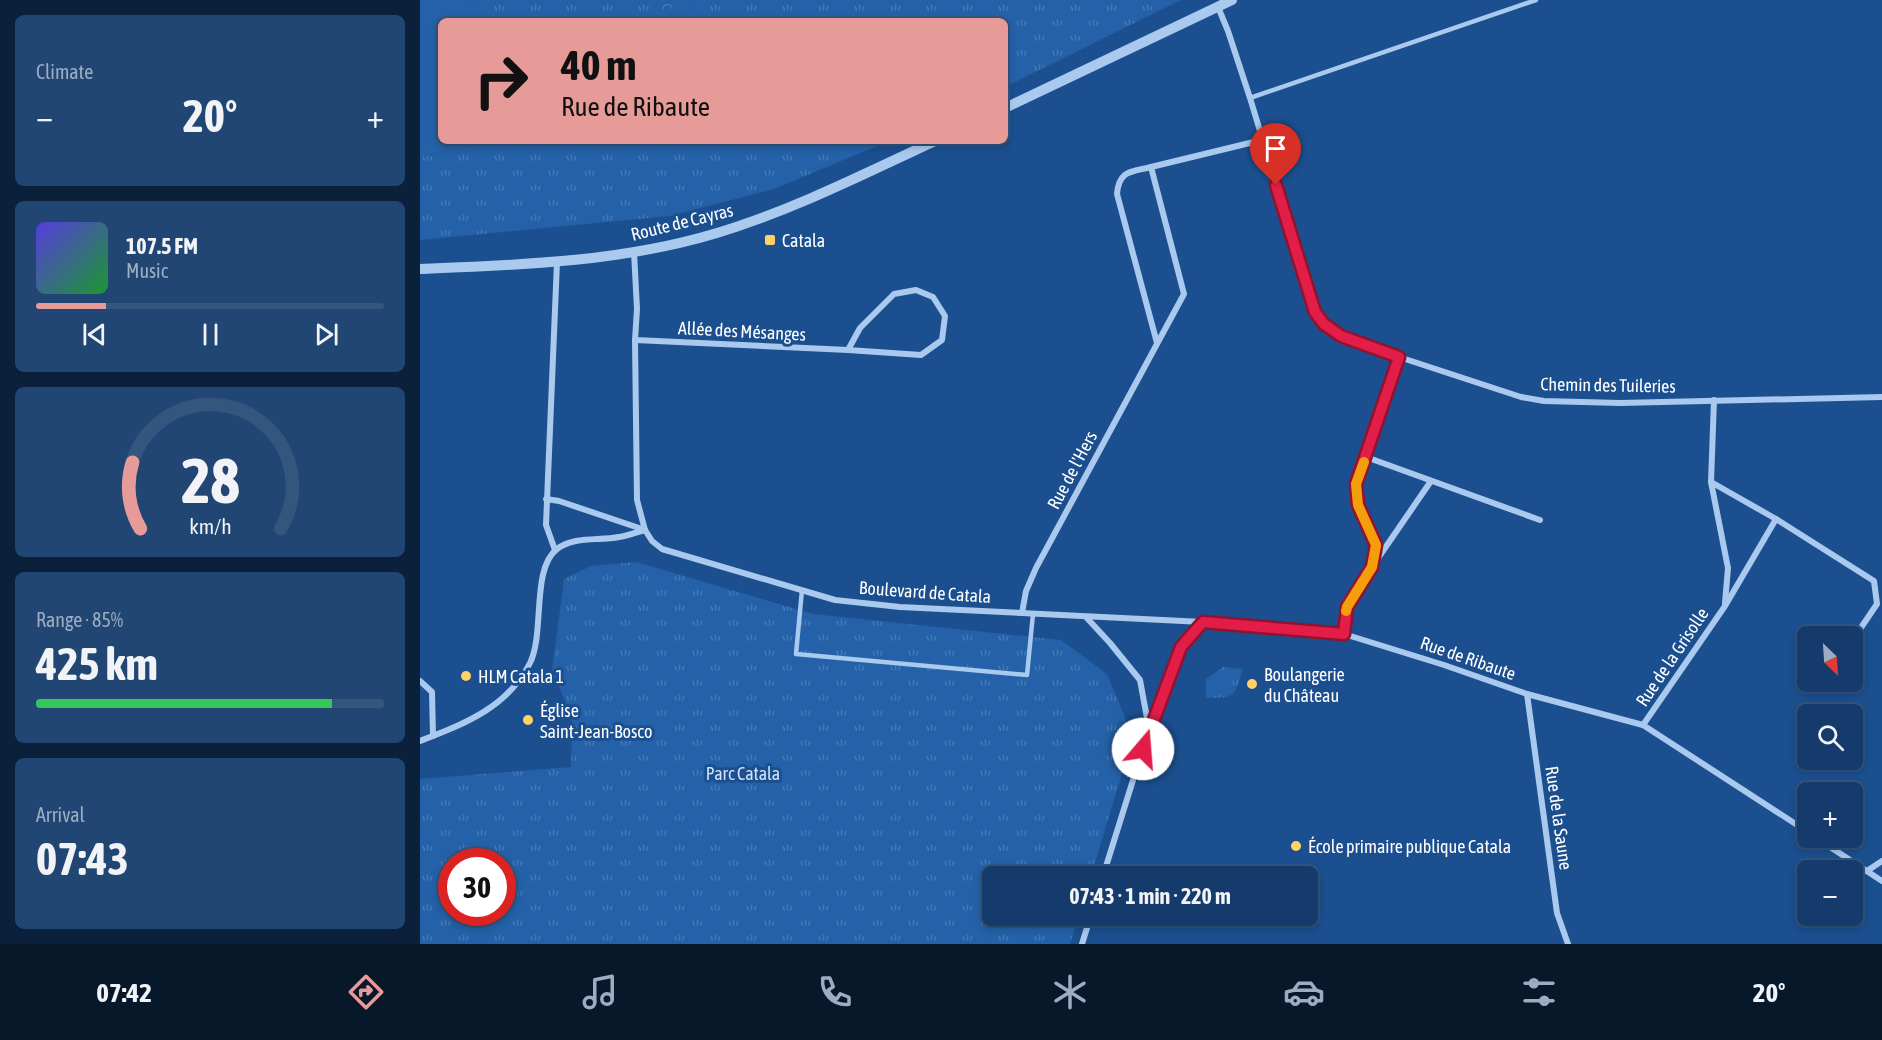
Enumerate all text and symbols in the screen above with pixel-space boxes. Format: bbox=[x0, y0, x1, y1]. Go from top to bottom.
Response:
text: 40 m bbox=[561, 41, 636, 89]
icon: right bbox=[462, 42, 540, 120]
text: Climate bbox=[36, 60, 93, 83]
text: 20° bbox=[183, 90, 237, 142]
text: Rue de Ribaute bbox=[561, 91, 710, 122]
text: − bbox=[36, 97, 53, 135]
text: + bbox=[367, 97, 384, 135]
pin bbox=[1250, 123, 1301, 185]
icon: arrive bbox=[1259, 132, 1292, 165]
street label: Route de Cayras bbox=[629, 199, 735, 245]
place label: Catala bbox=[782, 230, 825, 251]
text: 107.5 FM bbox=[126, 233, 198, 259]
marker: Catala bbox=[763, 233, 777, 247]
text: Music bbox=[126, 259, 168, 282]
street label: Allée des Mésanges bbox=[678, 317, 806, 345]
icon: previous bbox=[78, 318, 111, 351]
icon: pause bbox=[194, 318, 227, 351]
icon: next bbox=[310, 318, 343, 351]
street label: Chemin des Tuileries bbox=[1540, 373, 1676, 397]
street label: Rue de l'Hers bbox=[1043, 427, 1101, 513]
text: 28 bbox=[181, 445, 239, 516]
text: km/h bbox=[189, 514, 231, 539]
street label: Boulevard de Catala bbox=[858, 577, 992, 607]
street label: Rue de la Grisolle bbox=[1631, 604, 1713, 710]
text: Range · 85% bbox=[36, 608, 123, 631]
north arrow bbox=[1797, 626, 1863, 692]
map controls bbox=[1797, 626, 1863, 926]
street label: Rue de Ribaute bbox=[1418, 632, 1518, 684]
text: 425 km bbox=[36, 638, 158, 690]
place label: Boulangerie du Château bbox=[1264, 664, 1345, 706]
place label: HLM Catala 1 bbox=[478, 666, 564, 687]
marker: HLM Catala 1 bbox=[459, 669, 473, 683]
marker: Boulangerie du Château bbox=[1245, 677, 1259, 691]
place label: Église Saint-Jean-Bosco bbox=[540, 700, 652, 742]
button: search bbox=[1797, 704, 1863, 770]
marker: Église Saint-Jean-Bosco bbox=[521, 713, 535, 727]
position arrow bbox=[1111, 717, 1175, 781]
park label: Parc Catala bbox=[706, 763, 780, 784]
street label: Rue de la Saune bbox=[1541, 765, 1577, 871]
button: + bbox=[1797, 782, 1863, 848]
text: Arrival bbox=[36, 803, 85, 826]
text: 07:43 bbox=[36, 833, 129, 885]
place label: École primaire publique Catala bbox=[1308, 836, 1511, 857]
marker: École primaire publique Catala bbox=[1289, 839, 1303, 853]
speed limit sign: 30 bbox=[438, 848, 516, 926]
button: − bbox=[1797, 860, 1863, 926]
text: 07:43 · 1 min · 220 m bbox=[1069, 883, 1231, 909]
icon: directions bbox=[345, 971, 387, 1013]
icon: music bbox=[579, 971, 621, 1013]
icon: phone bbox=[814, 971, 856, 1013]
icon: climate bbox=[1049, 971, 1091, 1013]
icon: car bbox=[1283, 971, 1325, 1013]
icon: filters bbox=[1518, 971, 1560, 1013]
text: 07:42 bbox=[96, 977, 152, 1008]
text: 20° bbox=[1753, 977, 1786, 1008]

